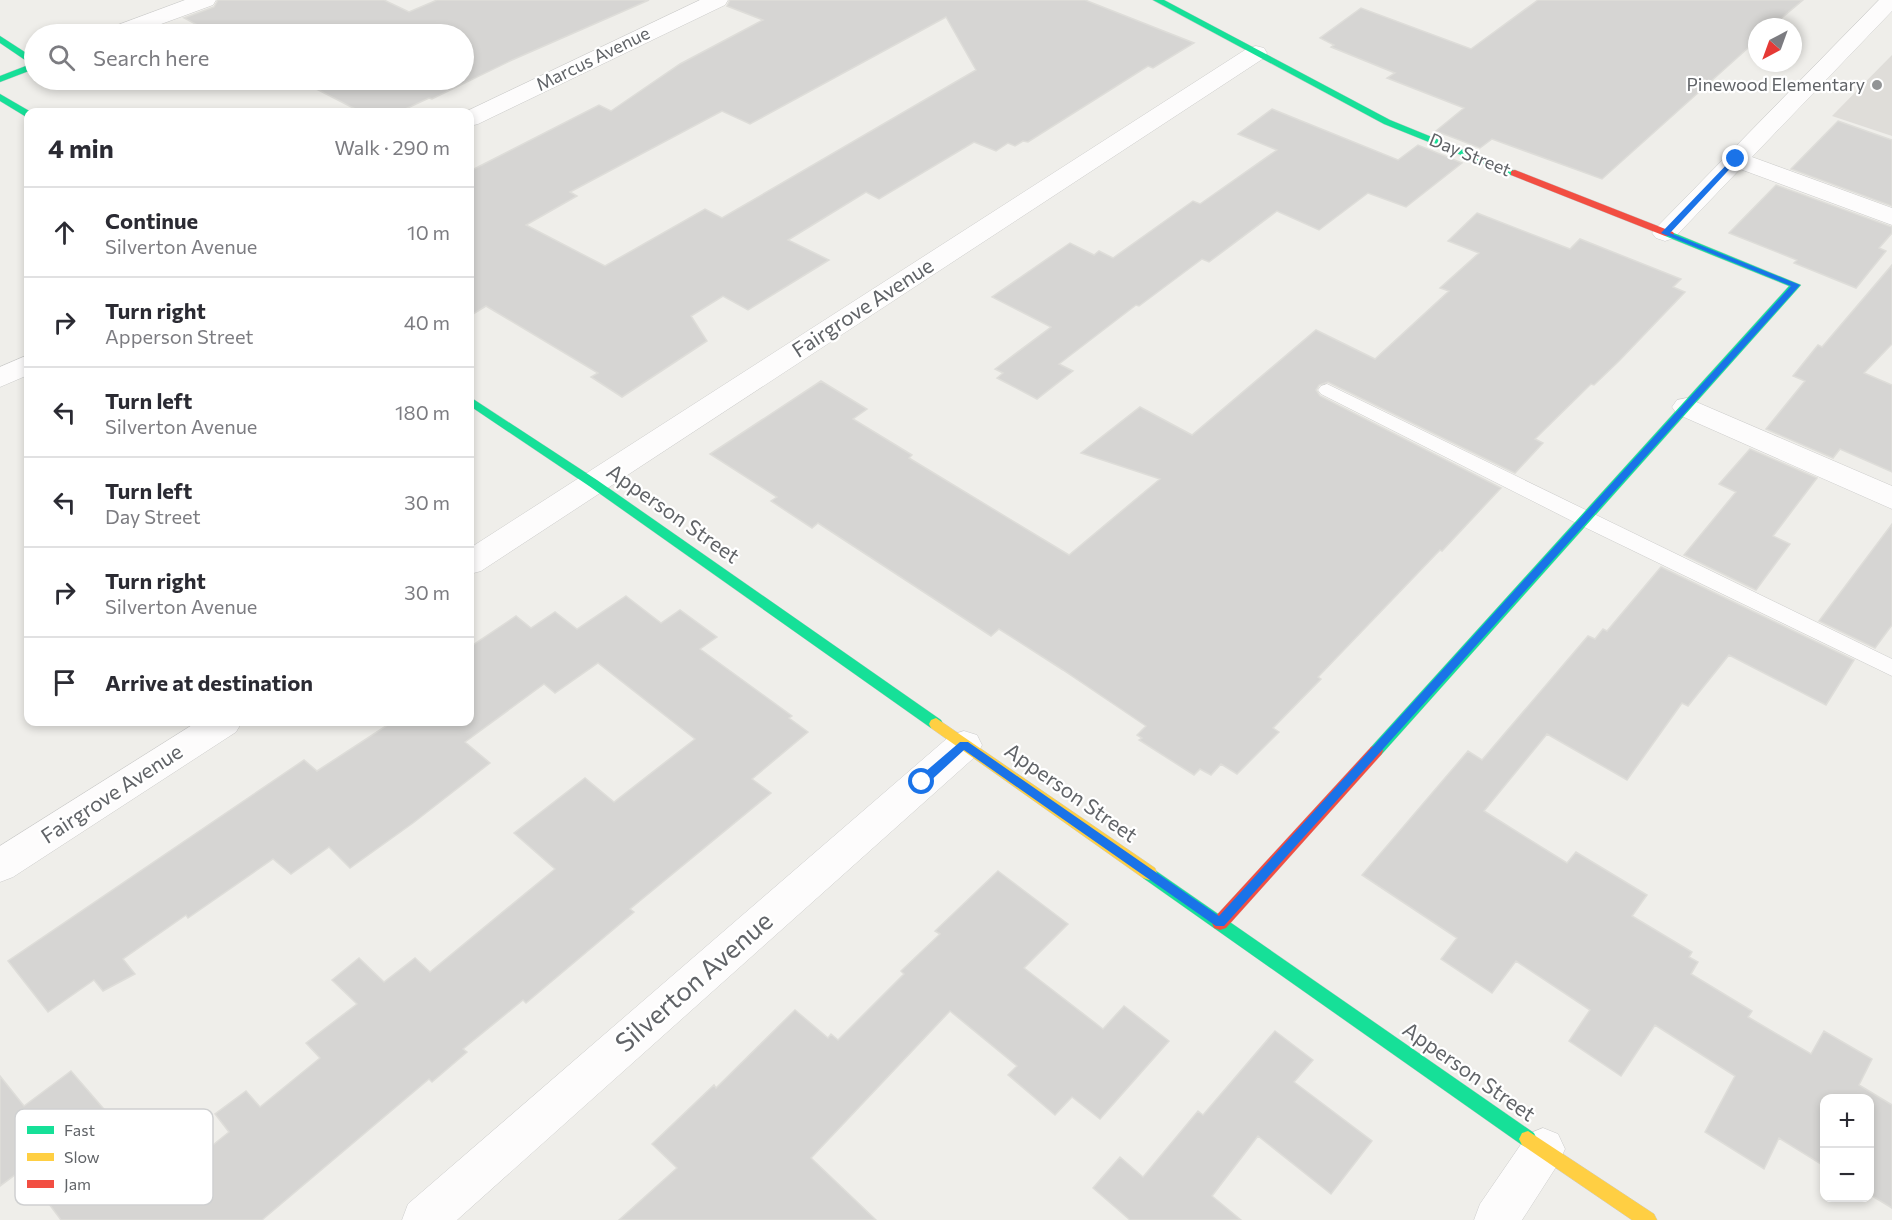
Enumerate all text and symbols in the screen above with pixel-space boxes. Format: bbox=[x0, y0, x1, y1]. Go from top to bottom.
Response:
north arrow bbox=[1748, 18, 1802, 72]
street label: Marcus Avenue bbox=[532, 21, 653, 95]
search box bbox=[24, 24, 474, 90]
icon: search bbox=[45, 41, 78, 74]
text: Search here bbox=[93, 44, 209, 71]
place label: Pinewood Elementary bbox=[1686, 73, 1865, 95]
marker: Pinewood Elementary bbox=[1870, 78, 1884, 92]
street label: Day Street bbox=[1426, 128, 1514, 180]
text: 4 min bbox=[48, 132, 114, 163]
text: Walk · 290 m bbox=[334, 135, 450, 159]
route end bbox=[1722, 145, 1748, 171]
text: Continue bbox=[105, 207, 198, 234]
icon: ahead bbox=[48, 216, 81, 249]
text: 10 m bbox=[407, 220, 450, 244]
text: Silverton Avenue bbox=[105, 234, 257, 258]
street label: Fairgrove Avenue bbox=[787, 252, 938, 362]
text: Turn right bbox=[105, 297, 206, 324]
icon: right bbox=[48, 306, 81, 339]
text: 40 m bbox=[404, 310, 450, 334]
text: Apperson Street bbox=[105, 324, 254, 348]
text: Turn left bbox=[105, 387, 192, 414]
icon: left bbox=[48, 396, 81, 429]
text: 180 m bbox=[395, 400, 450, 424]
text: Silverton Avenue bbox=[105, 414, 257, 438]
street label: Apperson Street bbox=[603, 458, 745, 568]
text: Turn left bbox=[105, 477, 192, 504]
icon: left bbox=[48, 486, 81, 519]
text: 30 m bbox=[404, 490, 450, 514]
text: Day Street bbox=[105, 504, 201, 528]
text: Turn right bbox=[105, 567, 206, 594]
icon: right bbox=[48, 576, 81, 609]
text: 30 m bbox=[404, 580, 450, 604]
text: Silverton Avenue bbox=[105, 594, 257, 618]
icon: arrive bbox=[48, 666, 81, 699]
text: Arrive at destination bbox=[105, 669, 313, 696]
street label: Apperson Street bbox=[1001, 737, 1143, 847]
street label: Fairgrove Avenue bbox=[36, 738, 187, 848]
route start bbox=[908, 768, 934, 794]
street label: Silverton Avenue bbox=[608, 904, 778, 1058]
street label: Apperson Street bbox=[1399, 1016, 1541, 1126]
map controls bbox=[1820, 1094, 1874, 1202]
button: + bbox=[1820, 1094, 1874, 1148]
legend bbox=[15, 1109, 213, 1205]
text: Fast bbox=[64, 1120, 95, 1139]
text: Slow bbox=[64, 1147, 100, 1166]
button: − bbox=[1820, 1148, 1874, 1202]
text: Jam bbox=[64, 1174, 91, 1193]

